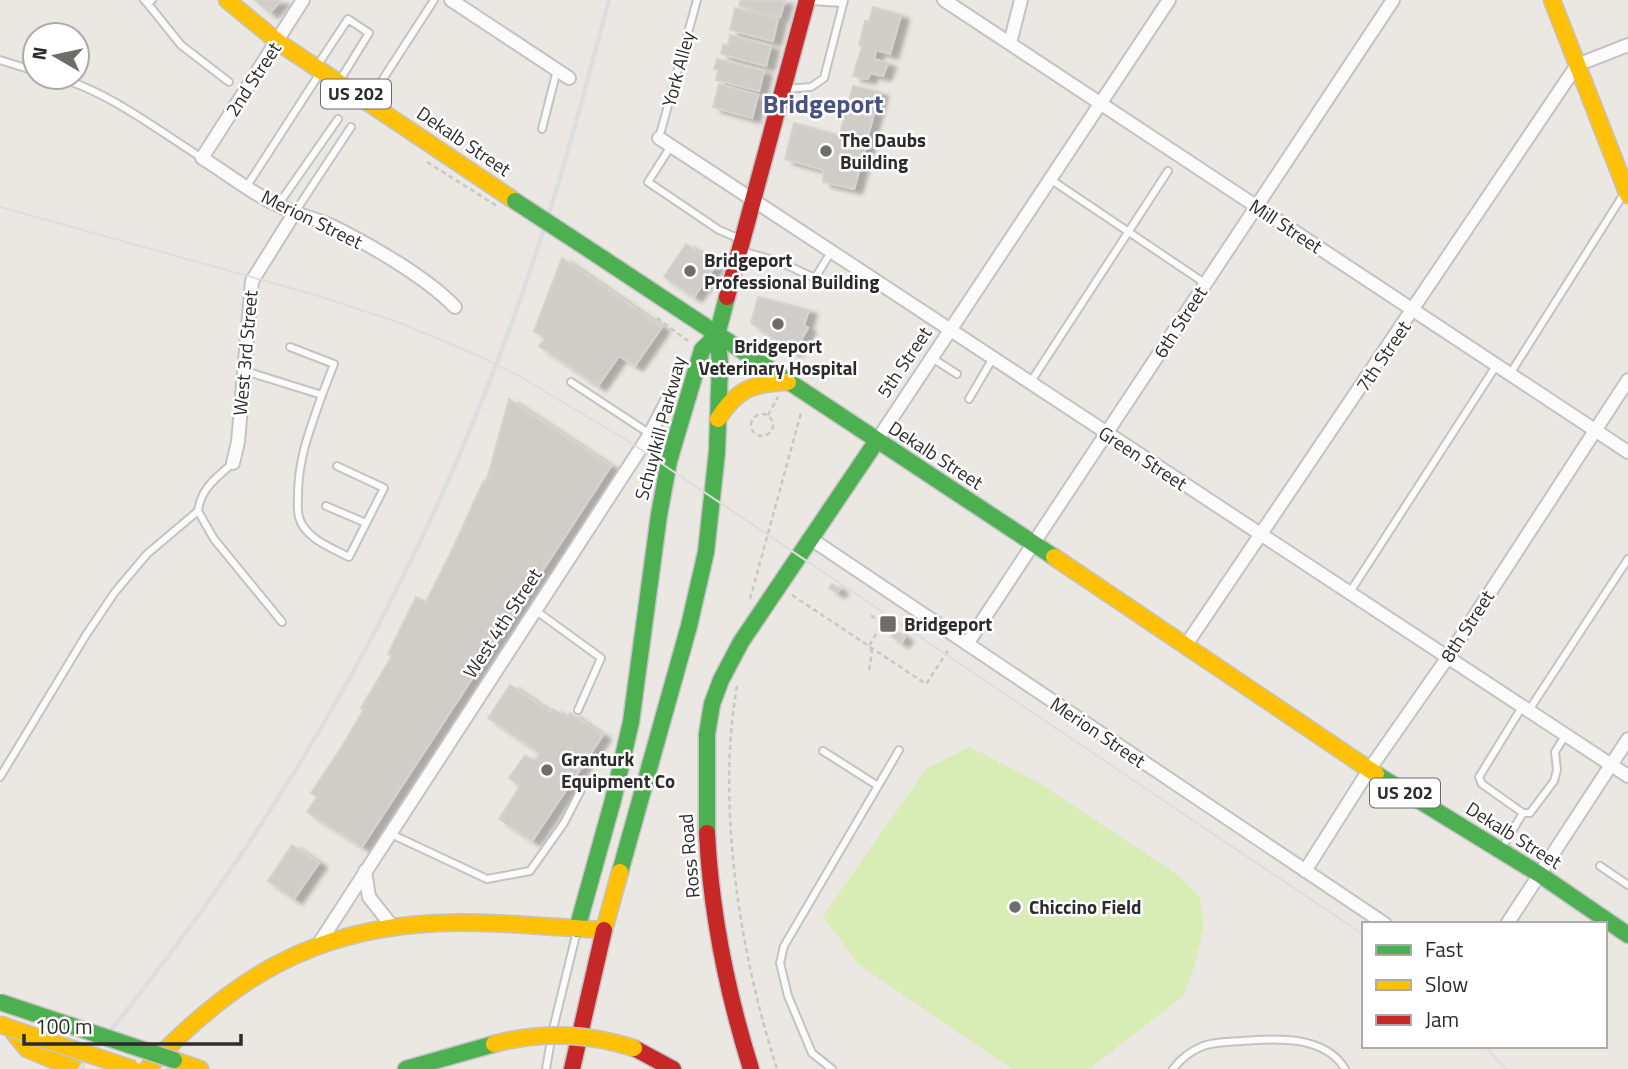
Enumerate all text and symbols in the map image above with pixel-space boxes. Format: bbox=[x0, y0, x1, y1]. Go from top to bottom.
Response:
north arrow bbox=[21, 21, 91, 91]
street label: York Alley bbox=[653, 28, 702, 110]
street label: 2nd Street bbox=[218, 35, 288, 122]
text: N bbox=[23, 44, 54, 62]
road number: US 202 bbox=[321, 80, 391, 108]
district label: Bridgeport bbox=[763, 84, 883, 123]
street label: Dekalb Street bbox=[411, 98, 517, 183]
place label: The Daubs Building bbox=[840, 125, 926, 176]
marker: The Daubs Building bbox=[818, 143, 834, 159]
street label: Merion Street bbox=[257, 181, 368, 256]
street label: Mill Street bbox=[1244, 191, 1329, 260]
place label: Bridgeport Professional Building bbox=[704, 245, 879, 296]
marker: Bridgeport Professional Building bbox=[682, 263, 698, 279]
street label: 6th Street bbox=[1145, 280, 1214, 363]
street label: West 3rd Street bbox=[225, 289, 264, 417]
street label: 7th Street bbox=[1348, 314, 1417, 397]
marker: Bridgeport Veterinary Hospital bbox=[770, 316, 786, 332]
street label: 5th Street bbox=[869, 320, 938, 403]
place label: Bridgeport Veterinary Hospital bbox=[699, 331, 857, 382]
street label: Schuylkill Parkway bbox=[626, 353, 693, 503]
street label: Dekalb Street bbox=[883, 413, 990, 496]
street label: Green Street bbox=[1093, 418, 1194, 497]
street label: West 4th Street bbox=[455, 562, 548, 684]
street label: 8th Street bbox=[1432, 584, 1501, 667]
place label: Bridgeport bbox=[904, 609, 992, 638]
marker: Bridgeport bbox=[878, 614, 898, 634]
street label: Merion Street bbox=[1045, 689, 1152, 774]
place label: Granturk Equipment Co bbox=[561, 744, 675, 795]
marker: Granturk Equipment Co bbox=[539, 762, 555, 778]
road number: US 202 bbox=[1370, 778, 1440, 808]
street label: Dekalb Street bbox=[1461, 794, 1568, 876]
street label: Ross Road bbox=[670, 813, 707, 899]
place label: Chiccino Field bbox=[1029, 892, 1142, 921]
marker: Chiccino Field bbox=[1007, 899, 1023, 915]
legend bbox=[1362, 922, 1607, 1048]
text: Fast bbox=[1425, 933, 1464, 965]
text: Slow bbox=[1425, 968, 1468, 1000]
scale bar bbox=[24, 1002, 242, 1046]
text: Jam bbox=[1425, 1003, 1459, 1035]
text: 100 m bbox=[35, 1010, 92, 1042]

